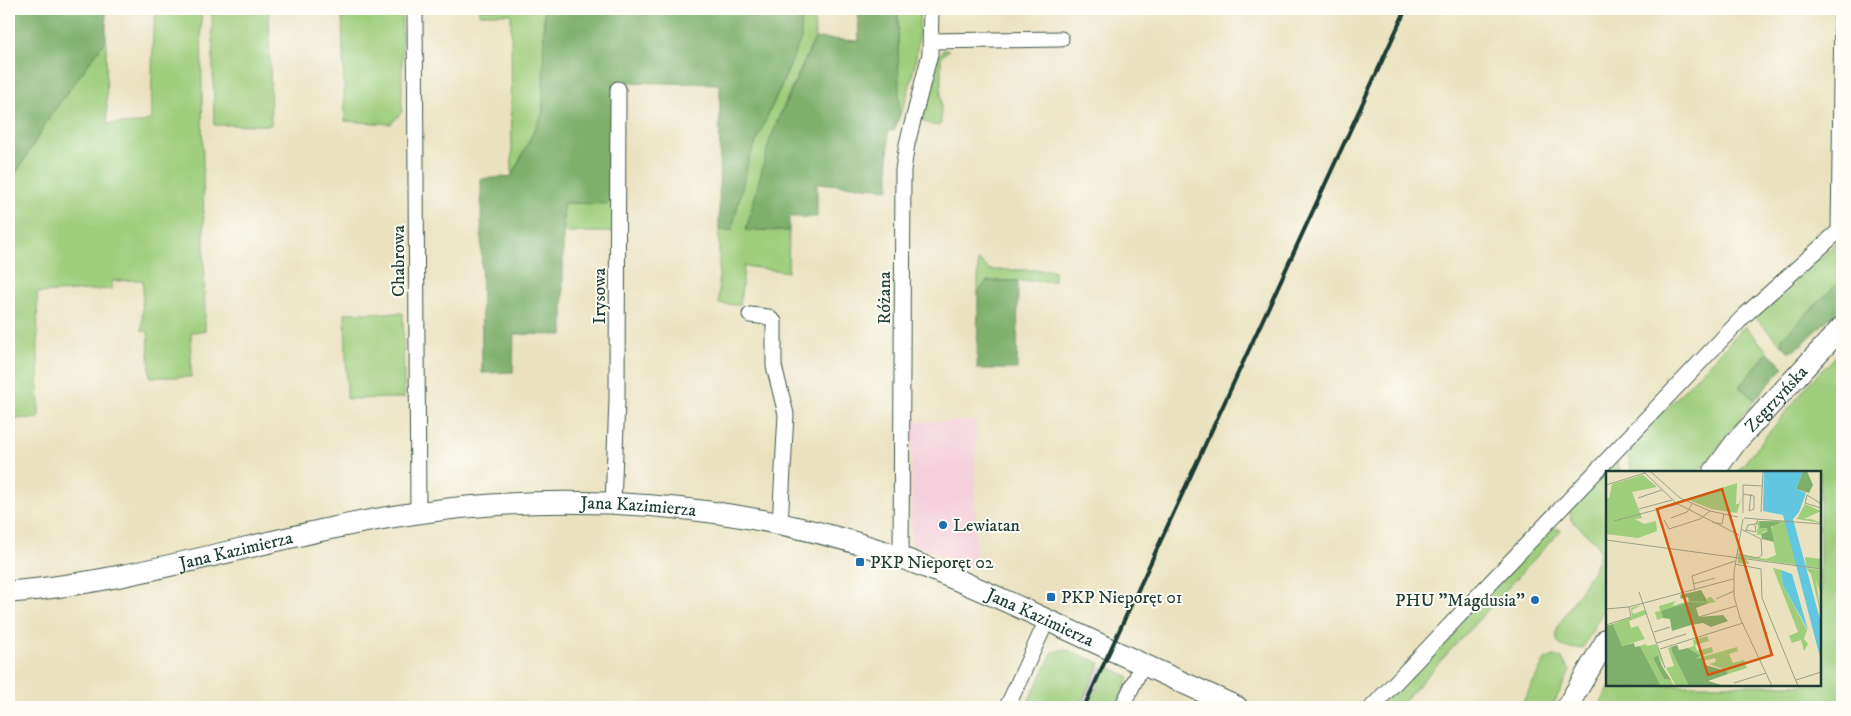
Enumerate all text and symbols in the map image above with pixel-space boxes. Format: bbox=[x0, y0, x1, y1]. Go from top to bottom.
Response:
street label: Chabrowa bbox=[388, 225, 410, 297]
street label: Irysowa bbox=[589, 267, 611, 324]
street label: Różana bbox=[874, 271, 896, 325]
street label: Zegrzyńska bbox=[1740, 361, 1813, 437]
inset map bbox=[1606, 471, 1821, 686]
street label: Jana Kazimierza bbox=[578, 492, 698, 522]
place label: Lewiatan bbox=[953, 515, 1021, 537]
marker: Lewiatan bbox=[937, 519, 949, 531]
street label: Jana Kazimierza bbox=[175, 527, 295, 576]
place label: PKP Nieporęt 02 bbox=[870, 552, 994, 574]
marker: PKP Nieporęt 02 bbox=[854, 556, 866, 568]
street label: Jana Kazimierza bbox=[981, 583, 1097, 652]
place label: PKP Nieporęt 01 bbox=[1061, 587, 1182, 609]
place label: PHU "Magdusia" bbox=[1395, 590, 1525, 612]
marker: PKP Nieporęt 01 bbox=[1045, 591, 1057, 603]
marker: PHU "Magdusia" bbox=[1529, 594, 1541, 606]

